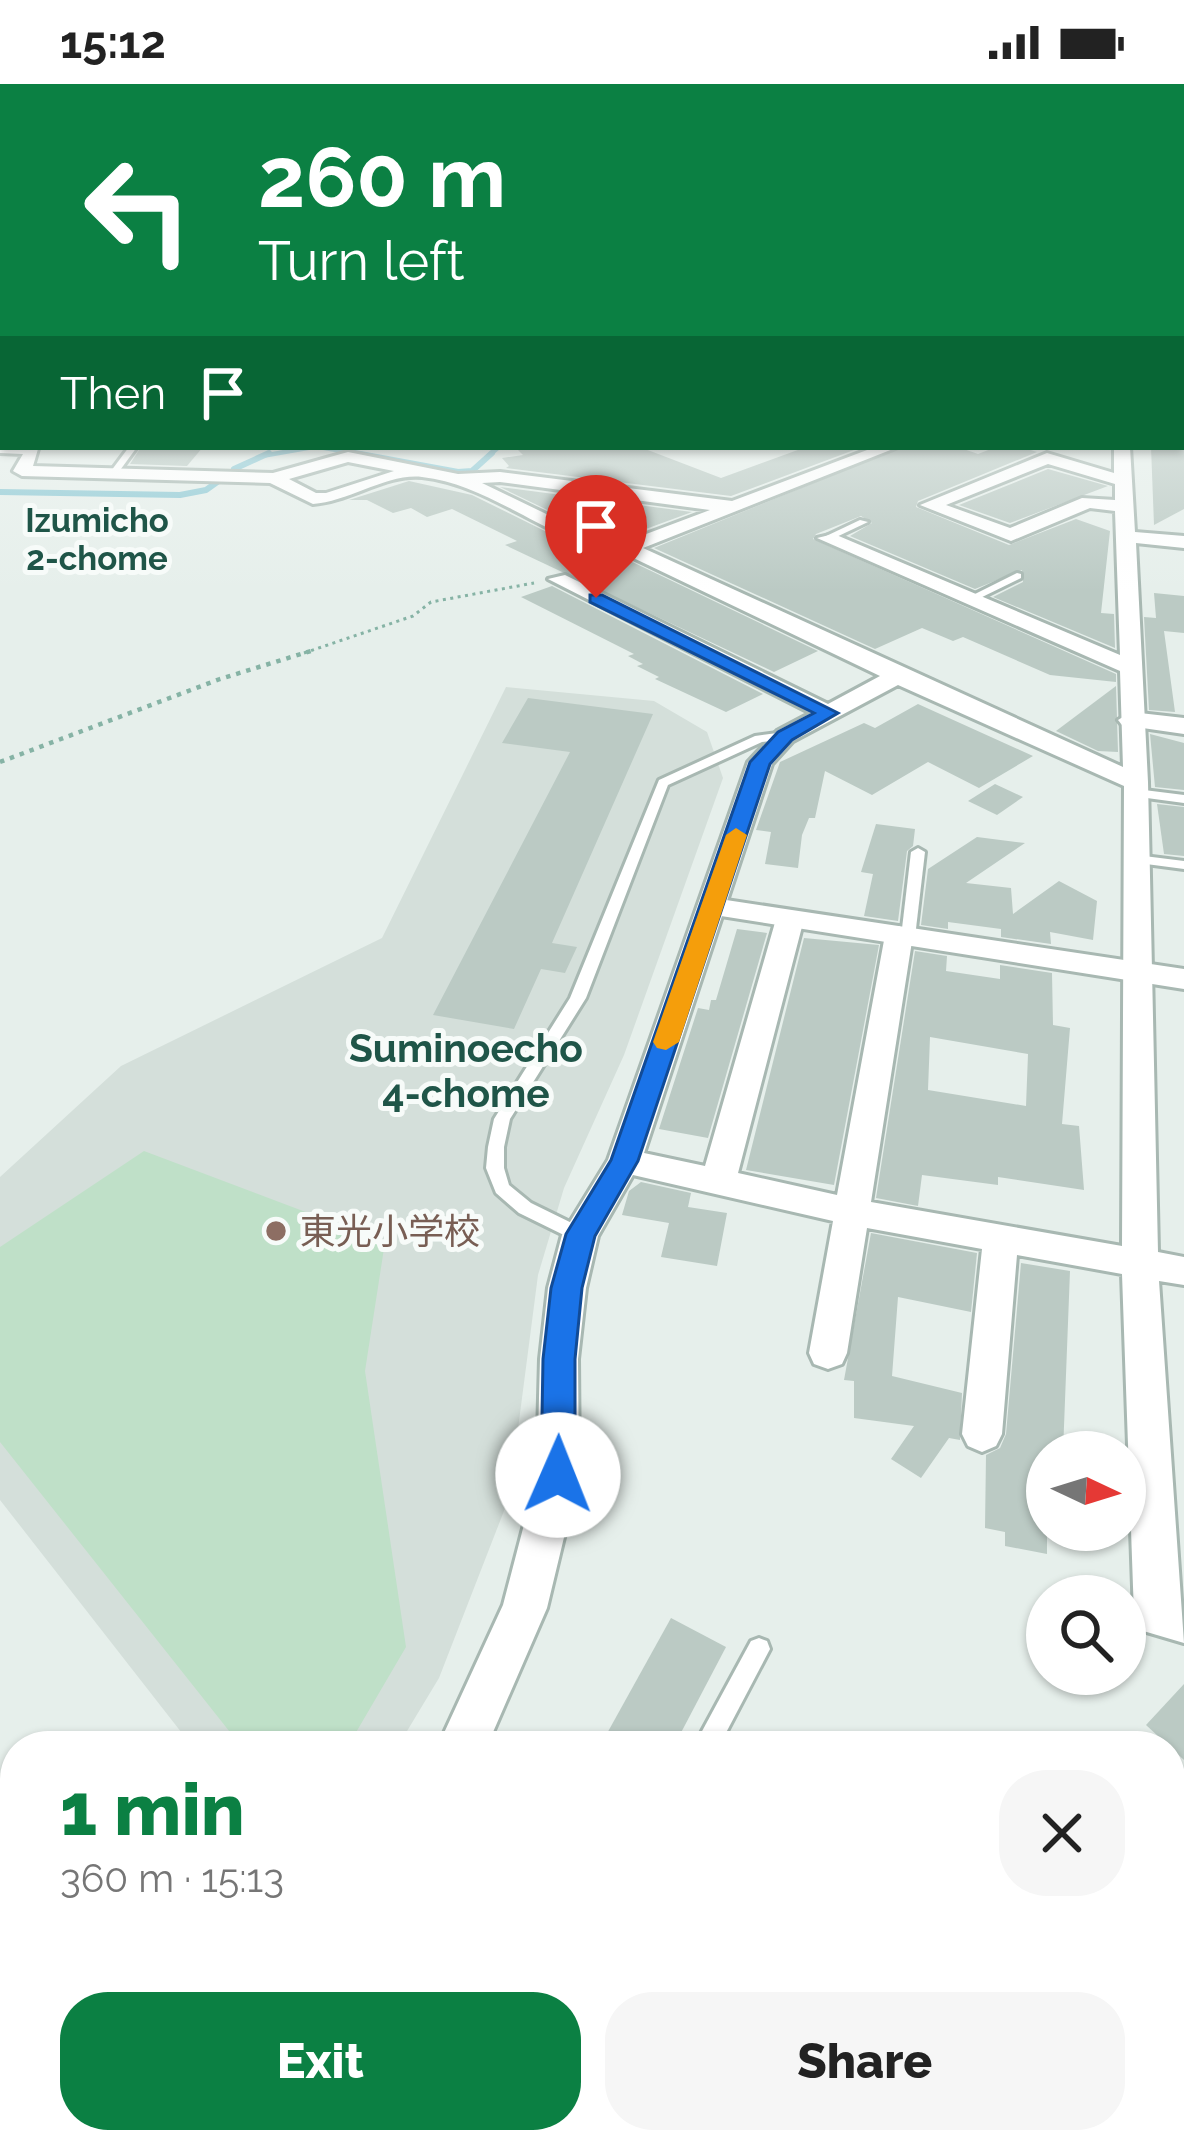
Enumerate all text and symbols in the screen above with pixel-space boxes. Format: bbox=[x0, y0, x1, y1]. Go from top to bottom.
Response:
text: 15:12 bbox=[60, 16, 166, 69]
text: 260 m bbox=[258, 128, 506, 227]
icon: left bbox=[60, 132, 216, 288]
text: Turn left bbox=[258, 229, 465, 293]
icon: arrive bbox=[190, 360, 256, 426]
text: Then bbox=[60, 367, 166, 420]
pin bbox=[545, 475, 647, 598]
icon: arrive bbox=[563, 493, 629, 559]
district label: Izumicho 2-chome bbox=[25, 501, 169, 578]
district label: Suminoecho 4-chome bbox=[349, 1025, 583, 1116]
place label: 東光小学校 bbox=[300, 1210, 480, 1252]
marker: 東光小学校 bbox=[263, 1218, 289, 1244]
position arrow bbox=[495, 1412, 621, 1538]
north arrow bbox=[1026, 1431, 1146, 1551]
map controls bbox=[1026, 1431, 1146, 1695]
button: search bbox=[1026, 1575, 1146, 1695]
text: 1 min bbox=[60, 1767, 245, 1852]
button: close bbox=[999, 1770, 1125, 1896]
text: 360 m · 15:13 bbox=[60, 1855, 284, 1901]
button: Exit bbox=[60, 1992, 581, 2130]
button: Share bbox=[605, 1992, 1125, 2130]

